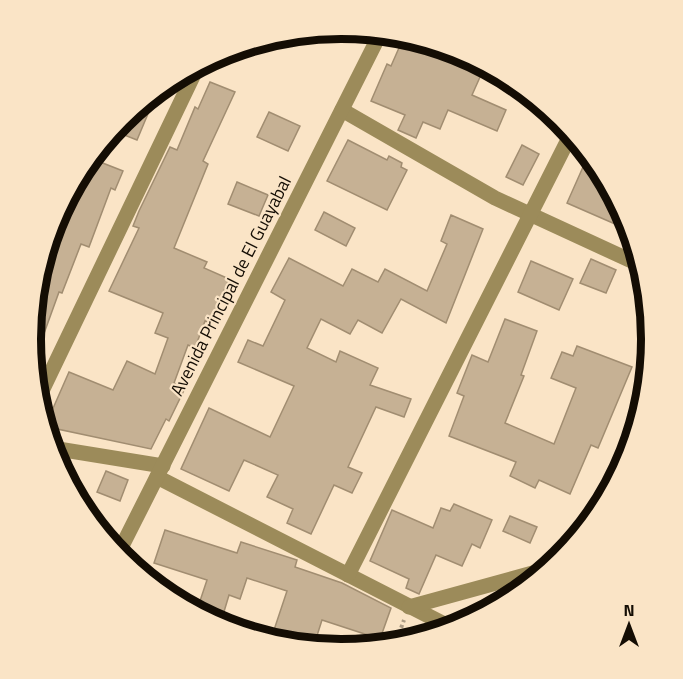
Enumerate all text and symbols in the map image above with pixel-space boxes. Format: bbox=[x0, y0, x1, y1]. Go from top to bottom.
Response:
street label: Avenida Principal de El Guayabal bbox=[163, 171, 298, 400]
north arrow bbox=[599, 595, 659, 655]
text: N bbox=[623, 598, 635, 622]

